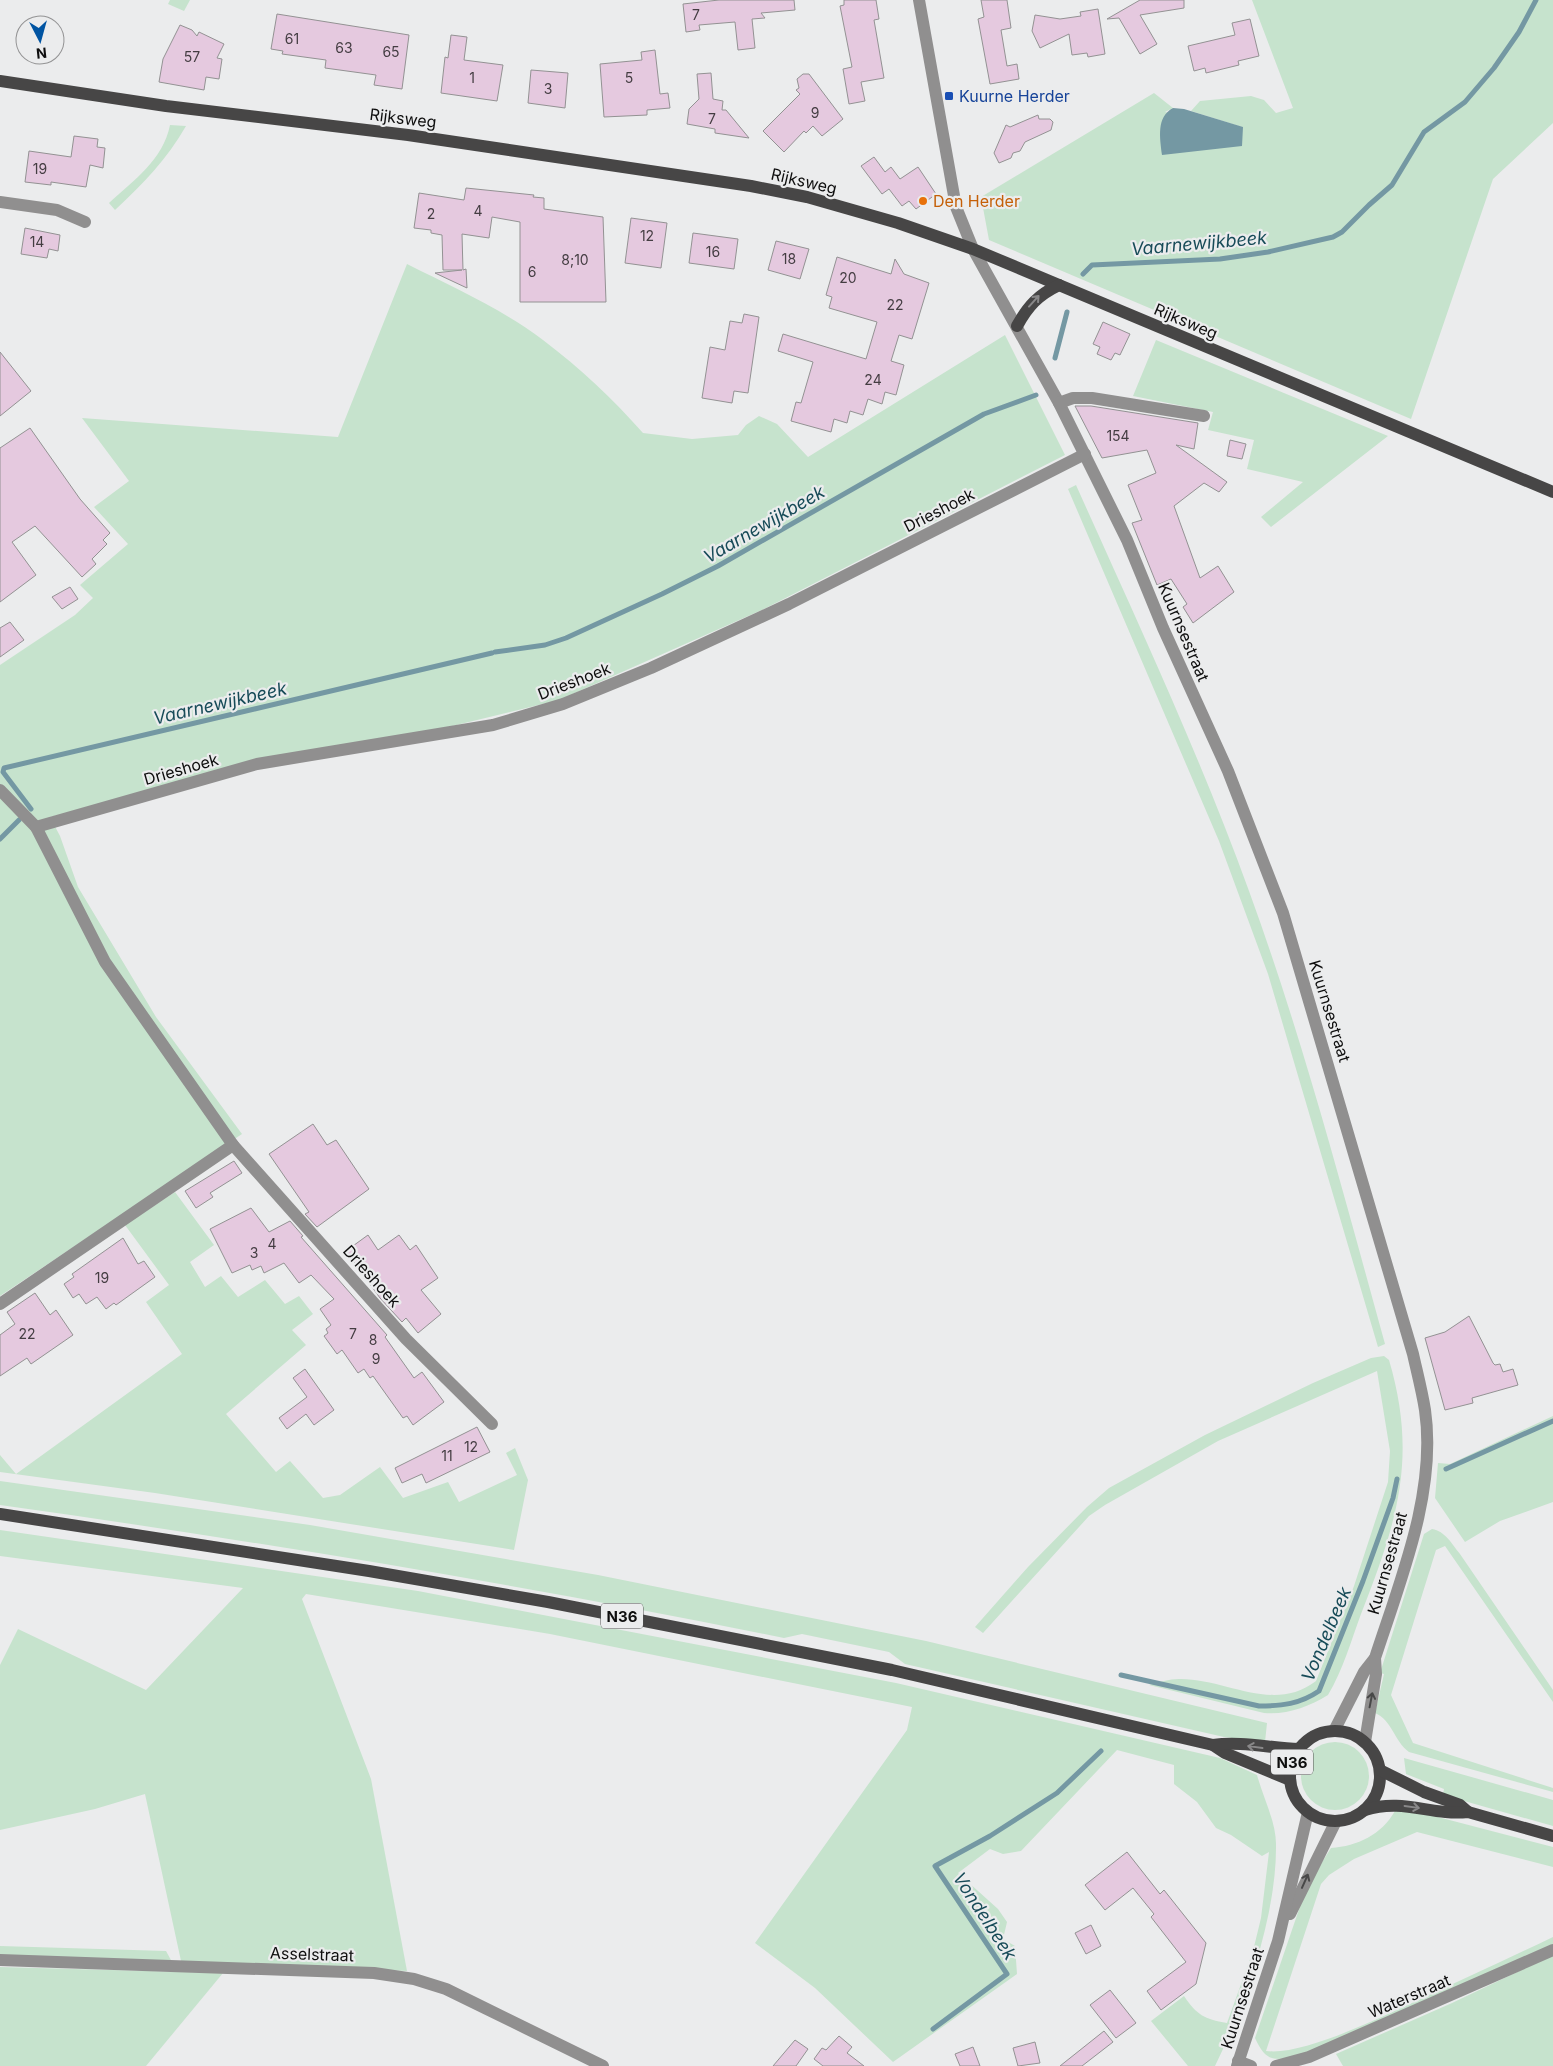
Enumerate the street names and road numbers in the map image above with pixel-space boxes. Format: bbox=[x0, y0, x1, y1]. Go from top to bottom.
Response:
street label: Rijksweg bbox=[368, 104, 438, 132]
street label: Rijksweg bbox=[769, 164, 839, 198]
street label: Rijksweg bbox=[1151, 299, 1221, 343]
street label: Drieshoek bbox=[900, 484, 978, 536]
street label: Kuurnsestraat bbox=[1154, 580, 1214, 684]
street label: Drieshoek bbox=[535, 658, 614, 704]
street label: Drieshoek bbox=[141, 749, 221, 789]
street label: Kuurnsestraat bbox=[1305, 958, 1355, 1064]
street label: Drieshoek bbox=[339, 1241, 405, 1311]
street label: Kuurnsestraat bbox=[1363, 1510, 1411, 1616]
road number: N36 bbox=[601, 1604, 643, 1628]
road number: N36 bbox=[1271, 1750, 1313, 1774]
street label: Asselstraat bbox=[270, 1943, 354, 1965]
street label: Kuurnsestraat bbox=[1216, 1945, 1268, 2051]
street label: Waterstraat bbox=[1365, 1970, 1453, 2022]

